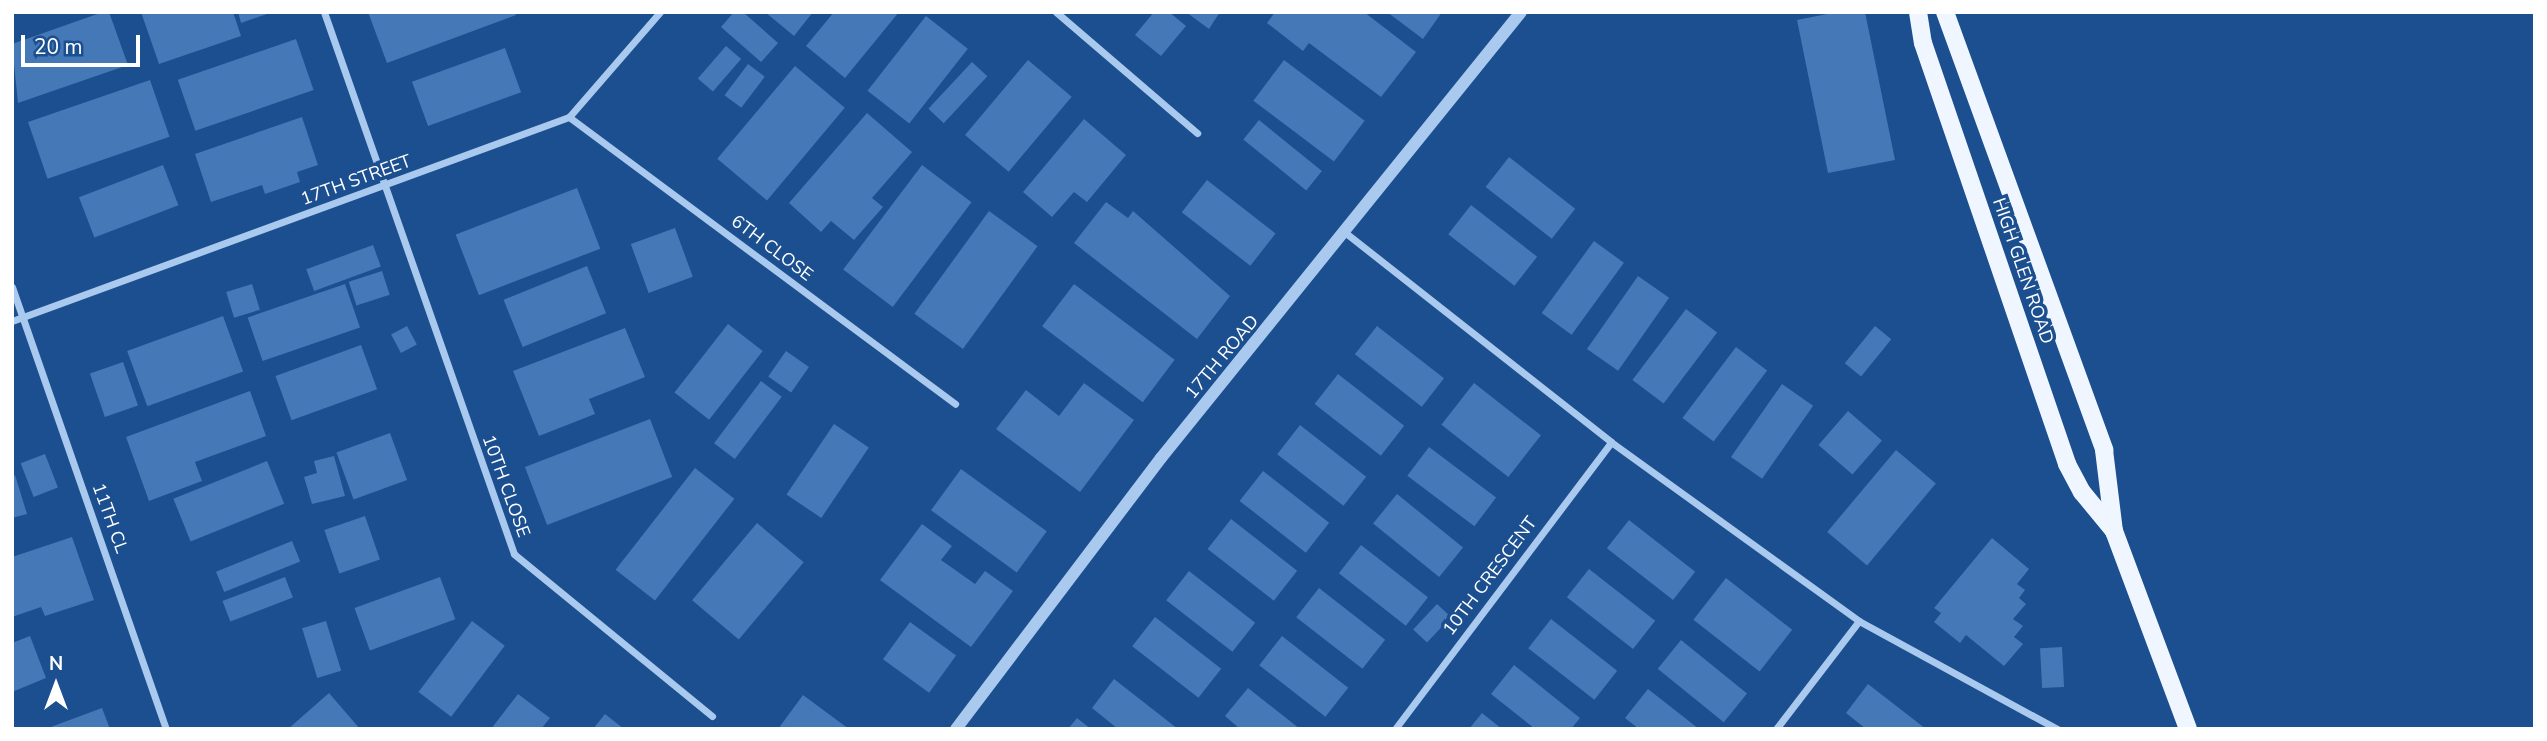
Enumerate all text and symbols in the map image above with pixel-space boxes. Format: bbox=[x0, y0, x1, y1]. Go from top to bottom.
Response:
scale bar bbox=[24, 21, 144, 65]
text: 20 m bbox=[34, 33, 83, 61]
street label: 17TH STREET bbox=[298, 150, 414, 210]
street label: HIGH GLEN ROAD bbox=[1988, 195, 2058, 347]
street label: 6TH CLOSE bbox=[727, 210, 817, 286]
street label: 17TH ROAD bbox=[1181, 311, 1263, 403]
street label: 10TH CLOSE bbox=[477, 432, 535, 540]
street label: 11TH CL bbox=[87, 480, 133, 556]
street label: 10TH CRESCENT bbox=[1438, 512, 1542, 640]
north arrow bbox=[21, 650, 91, 720]
text: N bbox=[49, 651, 63, 677]

